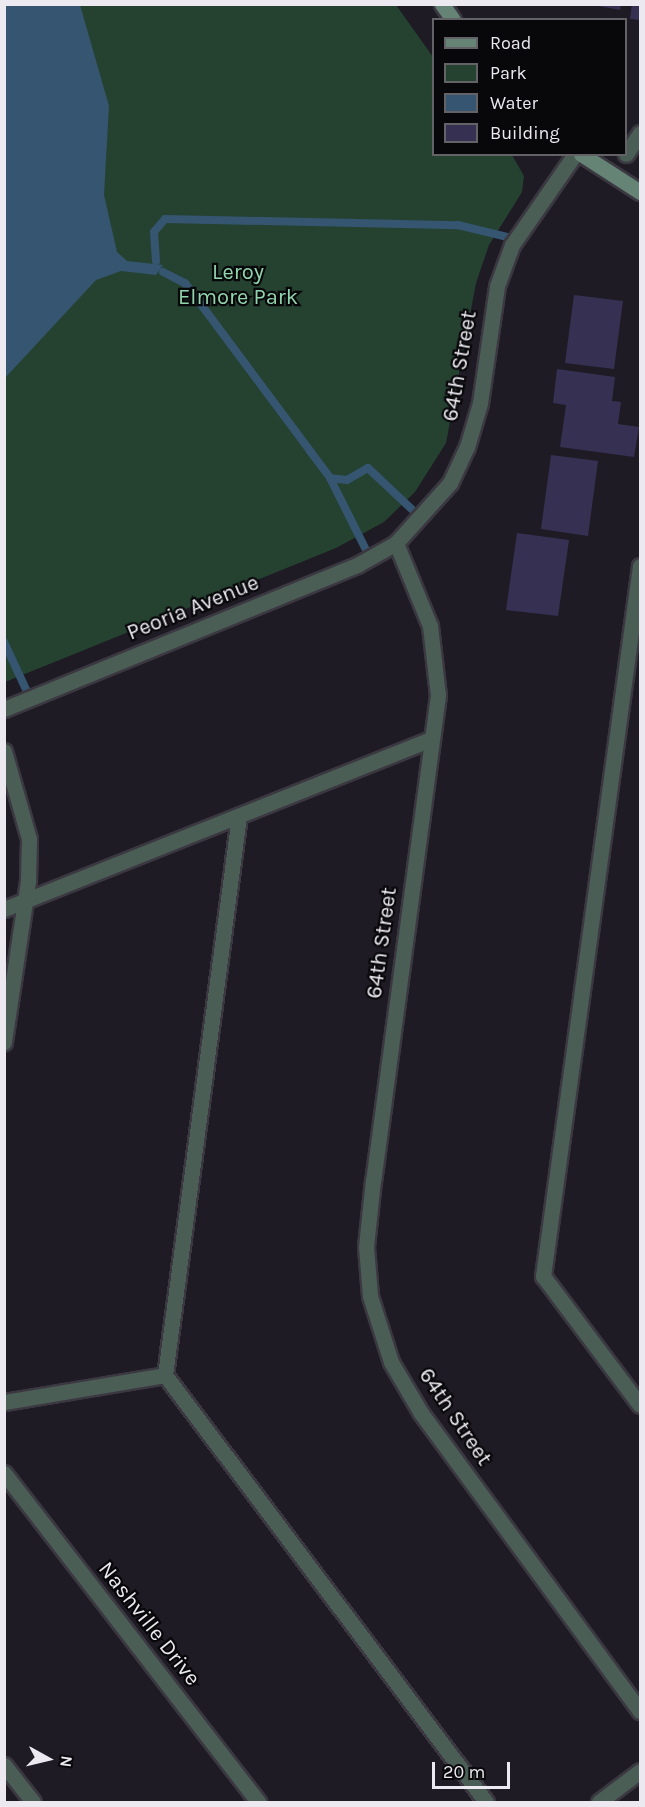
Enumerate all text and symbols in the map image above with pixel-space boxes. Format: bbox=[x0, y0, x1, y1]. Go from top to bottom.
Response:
legend bbox=[432, 18, 627, 156]
text: Road bbox=[490, 32, 531, 54]
text: Park bbox=[490, 62, 527, 84]
text: Water bbox=[490, 92, 538, 114]
text: Building bbox=[490, 122, 560, 144]
park label: Leroy Elmore Park bbox=[178, 259, 298, 310]
street label: 64th Street bbox=[437, 309, 483, 423]
street label: Peoria Avenue bbox=[123, 570, 263, 646]
street label: 64th Street bbox=[361, 886, 403, 1000]
street label: 64th Street bbox=[413, 1363, 497, 1471]
street label: Nashville Drive bbox=[92, 1557, 206, 1691]
north arrow bbox=[18, 1729, 78, 1789]
scale bar bbox=[435, 1750, 513, 1788]
text: N bbox=[56, 1755, 77, 1769]
text: 20 m bbox=[443, 1761, 485, 1783]

